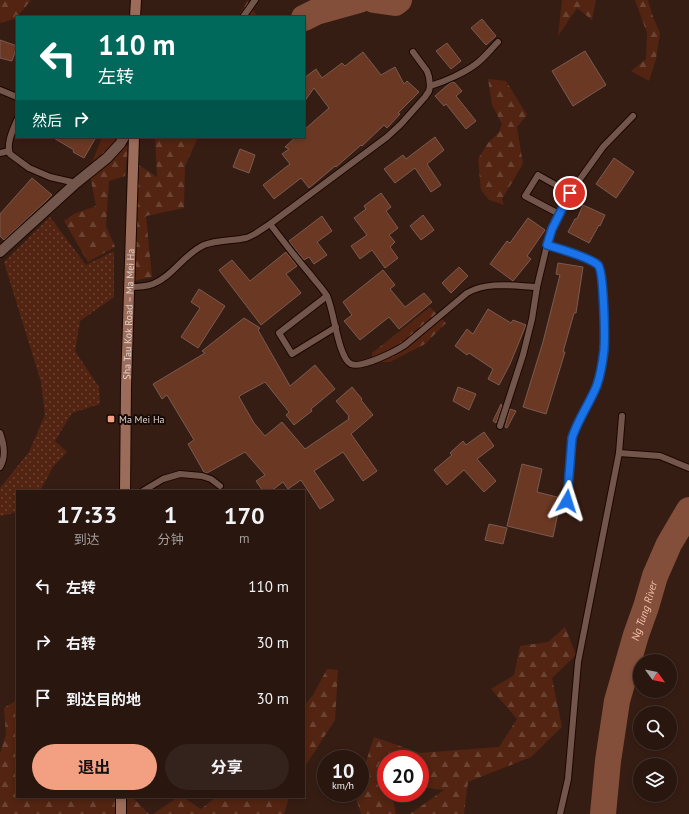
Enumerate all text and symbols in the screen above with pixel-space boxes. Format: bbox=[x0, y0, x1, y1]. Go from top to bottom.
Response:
text: 110 m bbox=[98, 26, 175, 63]
icon: left bbox=[32, 32, 84, 84]
text: 左转 bbox=[98, 65, 134, 88]
icon: right bbox=[70, 108, 92, 130]
text: 然后 bbox=[32, 111, 62, 130]
pin bbox=[553, 176, 587, 210]
icon: arrive bbox=[559, 182, 581, 204]
street label: Sha Tau Kok Road – Ma Mei Ha bbox=[120, 248, 137, 380]
place label: Ma Mei Ha bbox=[119, 413, 165, 426]
marker: Ma Mei Ha bbox=[106, 414, 116, 424]
position arrow bbox=[546, 480, 588, 522]
text: 17:33 bbox=[56, 499, 117, 530]
text: 1 bbox=[164, 499, 177, 530]
text: 170 bbox=[224, 500, 265, 531]
text: m bbox=[239, 530, 250, 547]
text: 到达 bbox=[74, 531, 100, 548]
text: 分钟 bbox=[158, 531, 184, 548]
icon: left bbox=[32, 575, 54, 597]
text: 110 m bbox=[248, 577, 289, 596]
text: 左转 bbox=[66, 578, 96, 597]
water label: Ng Tung River bbox=[628, 578, 661, 642]
icon: right bbox=[32, 631, 54, 653]
text: 30 m bbox=[256, 633, 289, 652]
text: 右转 bbox=[66, 634, 96, 653]
north arrow bbox=[633, 654, 677, 698]
map controls bbox=[633, 654, 677, 802]
icon: arrive bbox=[32, 687, 54, 709]
text: 30 m bbox=[256, 689, 289, 708]
text: 到达目的地 bbox=[66, 690, 141, 709]
button: search bbox=[633, 706, 677, 750]
button: 退出 bbox=[32, 744, 157, 790]
button: 分享 bbox=[165, 744, 289, 790]
speed limit sign: 20 bbox=[377, 750, 429, 802]
text: 10 bbox=[332, 758, 354, 784]
button: layers bbox=[633, 758, 677, 802]
text: km/h bbox=[332, 779, 354, 792]

